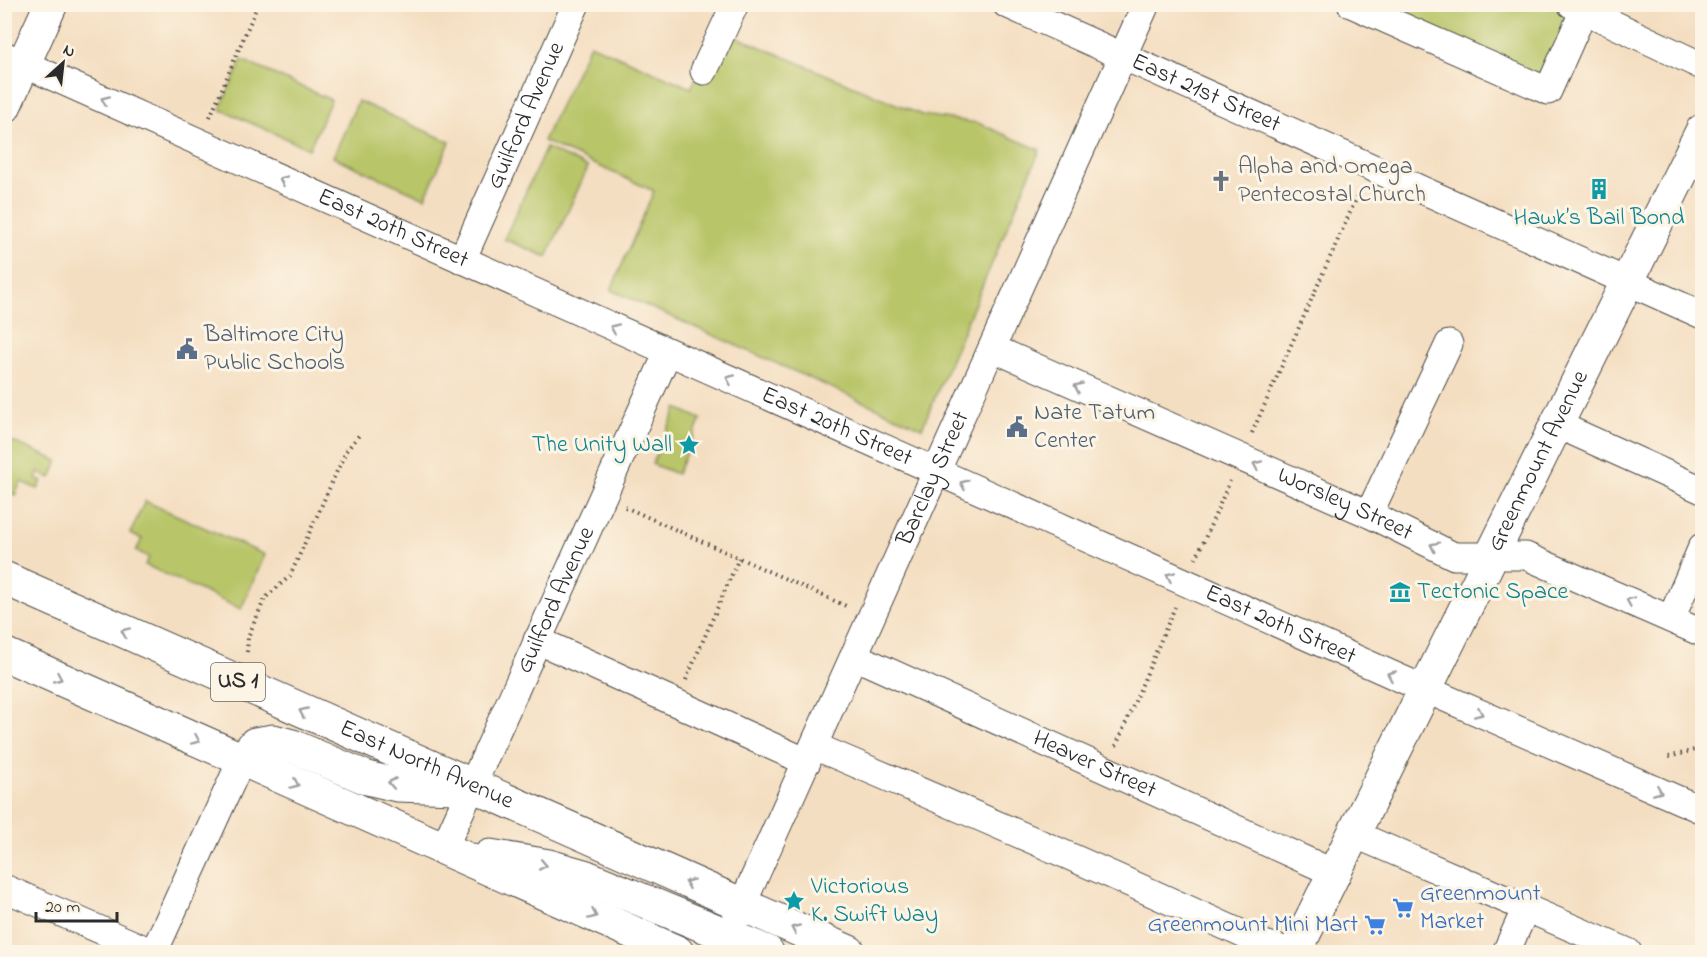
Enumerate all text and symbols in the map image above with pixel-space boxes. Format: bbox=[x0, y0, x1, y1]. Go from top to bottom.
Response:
north arrow bbox=[33, 33, 93, 93]
street label: Guilford Avenue bbox=[478, 36, 575, 195]
text: N bbox=[59, 38, 79, 65]
street label: East 21st Street bbox=[1126, 45, 1286, 142]
one-way arrow bbox=[100, 95, 111, 107]
place label: Alpha and Omega Pentecostal Church bbox=[1238, 150, 1426, 213]
church icon: Alpha and Omega Pentecostal Church bbox=[1209, 169, 1233, 193]
one-way arrow bbox=[278, 175, 289, 187]
building icon: Hawk’s Bail Bond bbox=[1587, 177, 1611, 201]
street label: East 20th Street bbox=[312, 180, 474, 278]
place label: Hawk’s Bail Bond bbox=[1514, 201, 1685, 236]
place label: Baltimore City Public Schools bbox=[203, 318, 345, 381]
one-way arrow bbox=[610, 323, 621, 335]
public building icon: Baltimore City Public Schools bbox=[175, 337, 199, 361]
street label: Greenmount Avenue bbox=[1479, 364, 1598, 558]
one-way arrow bbox=[725, 375, 736, 387]
street label: East 20th Street bbox=[756, 378, 918, 476]
one-way arrow bbox=[1074, 382, 1085, 394]
place label: Nate Tatum Center bbox=[1034, 396, 1155, 459]
street label: Barclay Street bbox=[887, 405, 979, 552]
public building icon: Nate Tatum Center bbox=[1005, 415, 1029, 439]
place label: The Unity Wall bbox=[532, 428, 672, 464]
place icon: The Unity Wall bbox=[677, 433, 701, 457]
street label: Worsley Street bbox=[1272, 458, 1419, 550]
one-way arrow bbox=[1252, 460, 1263, 472]
one-way arrow bbox=[960, 479, 971, 491]
street label: Guilford Avenue bbox=[507, 521, 605, 679]
one-way arrow bbox=[1429, 542, 1440, 554]
one-way arrow bbox=[1165, 571, 1176, 583]
place label: Tectonic Space bbox=[1417, 575, 1569, 610]
street label: East 20th Street bbox=[1199, 576, 1362, 674]
museum icon: Tectonic Space bbox=[1388, 580, 1412, 604]
one-way arrow bbox=[1625, 596, 1636, 608]
one-way arrow bbox=[121, 627, 132, 639]
road number: US 1 bbox=[211, 663, 265, 701]
one-way arrow bbox=[1387, 670, 1398, 682]
one-way arrow bbox=[51, 671, 62, 683]
one-way arrow bbox=[1473, 706, 1484, 718]
one-way arrow bbox=[299, 707, 310, 719]
street label: East North Avenue bbox=[334, 711, 519, 819]
street label: Heaver Street bbox=[1027, 722, 1162, 808]
one-way arrow bbox=[189, 733, 200, 745]
one-way arrow bbox=[289, 777, 300, 789]
one-way arrow bbox=[388, 777, 398, 790]
one-way arrow bbox=[1652, 783, 1663, 795]
one-way arrow bbox=[538, 858, 548, 871]
place label: Victorious K. Swift Way bbox=[810, 870, 938, 934]
place label: Greenmount Market bbox=[1420, 877, 1540, 940]
one-way arrow bbox=[684, 878, 695, 890]
scale bar bbox=[36, 885, 117, 923]
place icon: Victorious K. Swift Way bbox=[782, 889, 806, 913]
text: 20 m bbox=[45, 895, 80, 921]
supermarket icon: Greenmount Market bbox=[1391, 896, 1415, 920]
one-way arrow bbox=[587, 908, 598, 920]
place label: Greenmount Mini Mart bbox=[1147, 908, 1358, 943]
supermarket icon: Greenmount Mini Mart bbox=[1363, 913, 1387, 937]
one-way arrow bbox=[791, 925, 802, 937]

